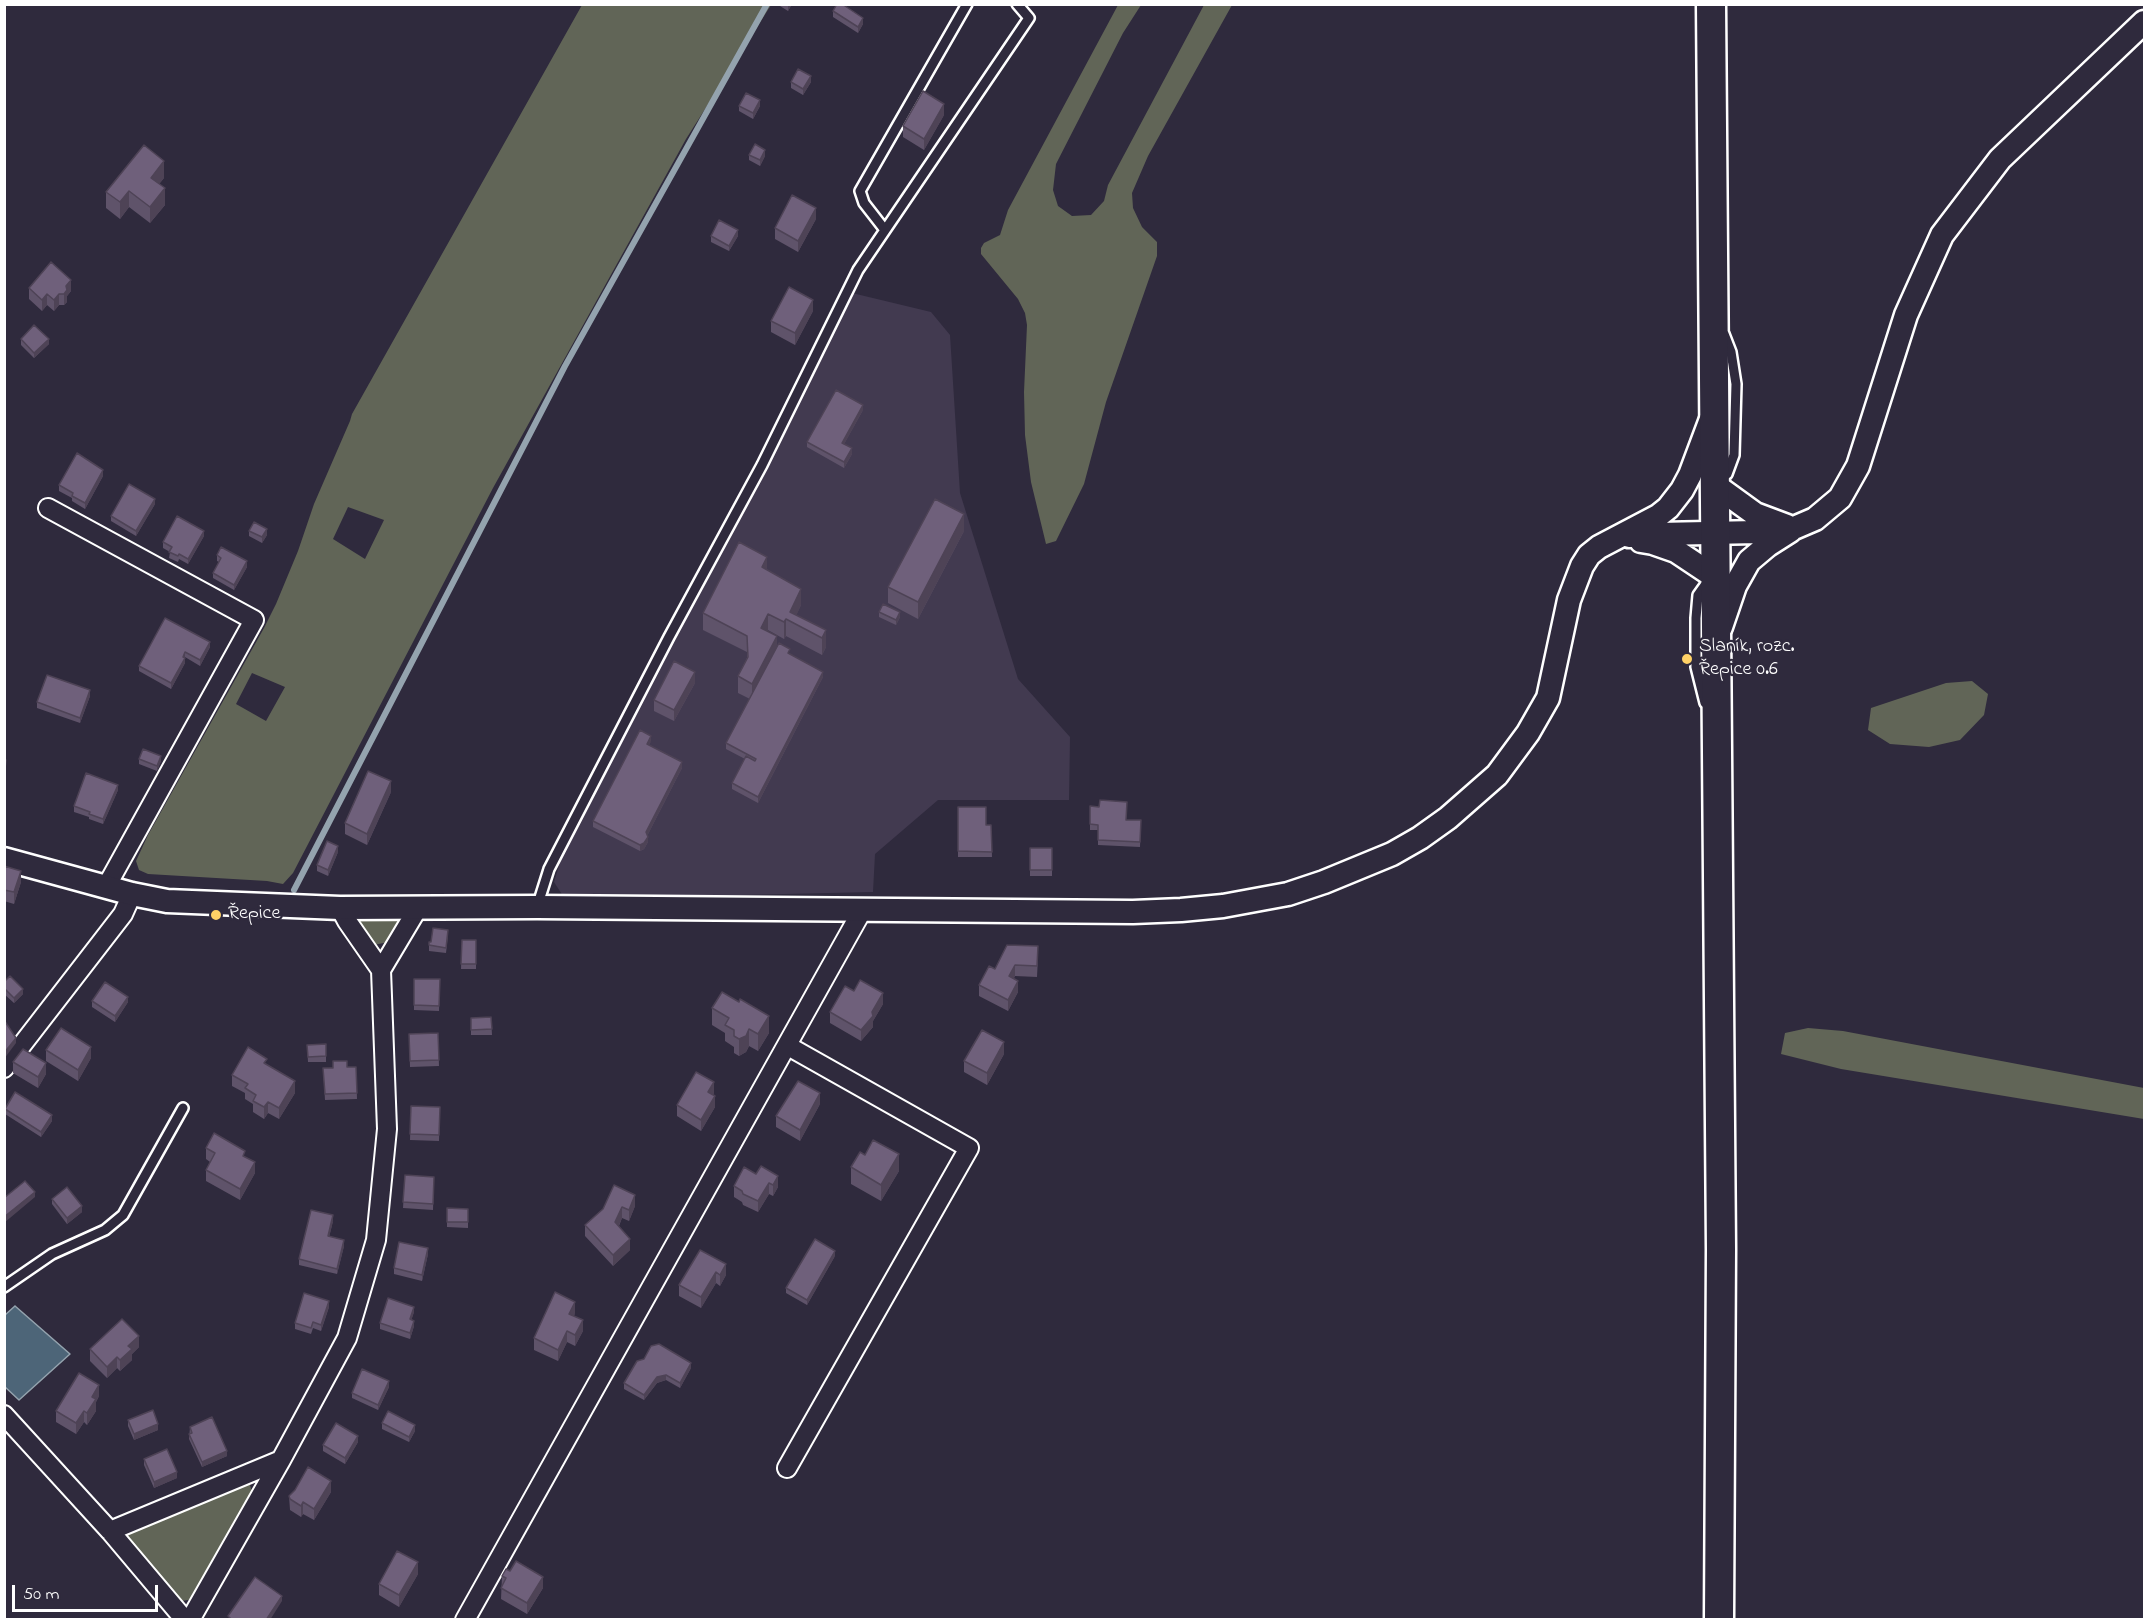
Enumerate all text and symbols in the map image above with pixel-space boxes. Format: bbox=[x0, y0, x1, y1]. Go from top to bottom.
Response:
place label: Slaník, rozc. Řepice 0.6 bbox=[1699, 636, 1795, 683]
marker: Slaník, rozc. Řepice 0.6 bbox=[1680, 652, 1694, 666]
place label: Řepice bbox=[228, 903, 280, 927]
marker: Řepice bbox=[209, 908, 223, 922]
scale bar bbox=[15, 1573, 160, 1611]
text: 50 m bbox=[23, 1582, 60, 1608]

